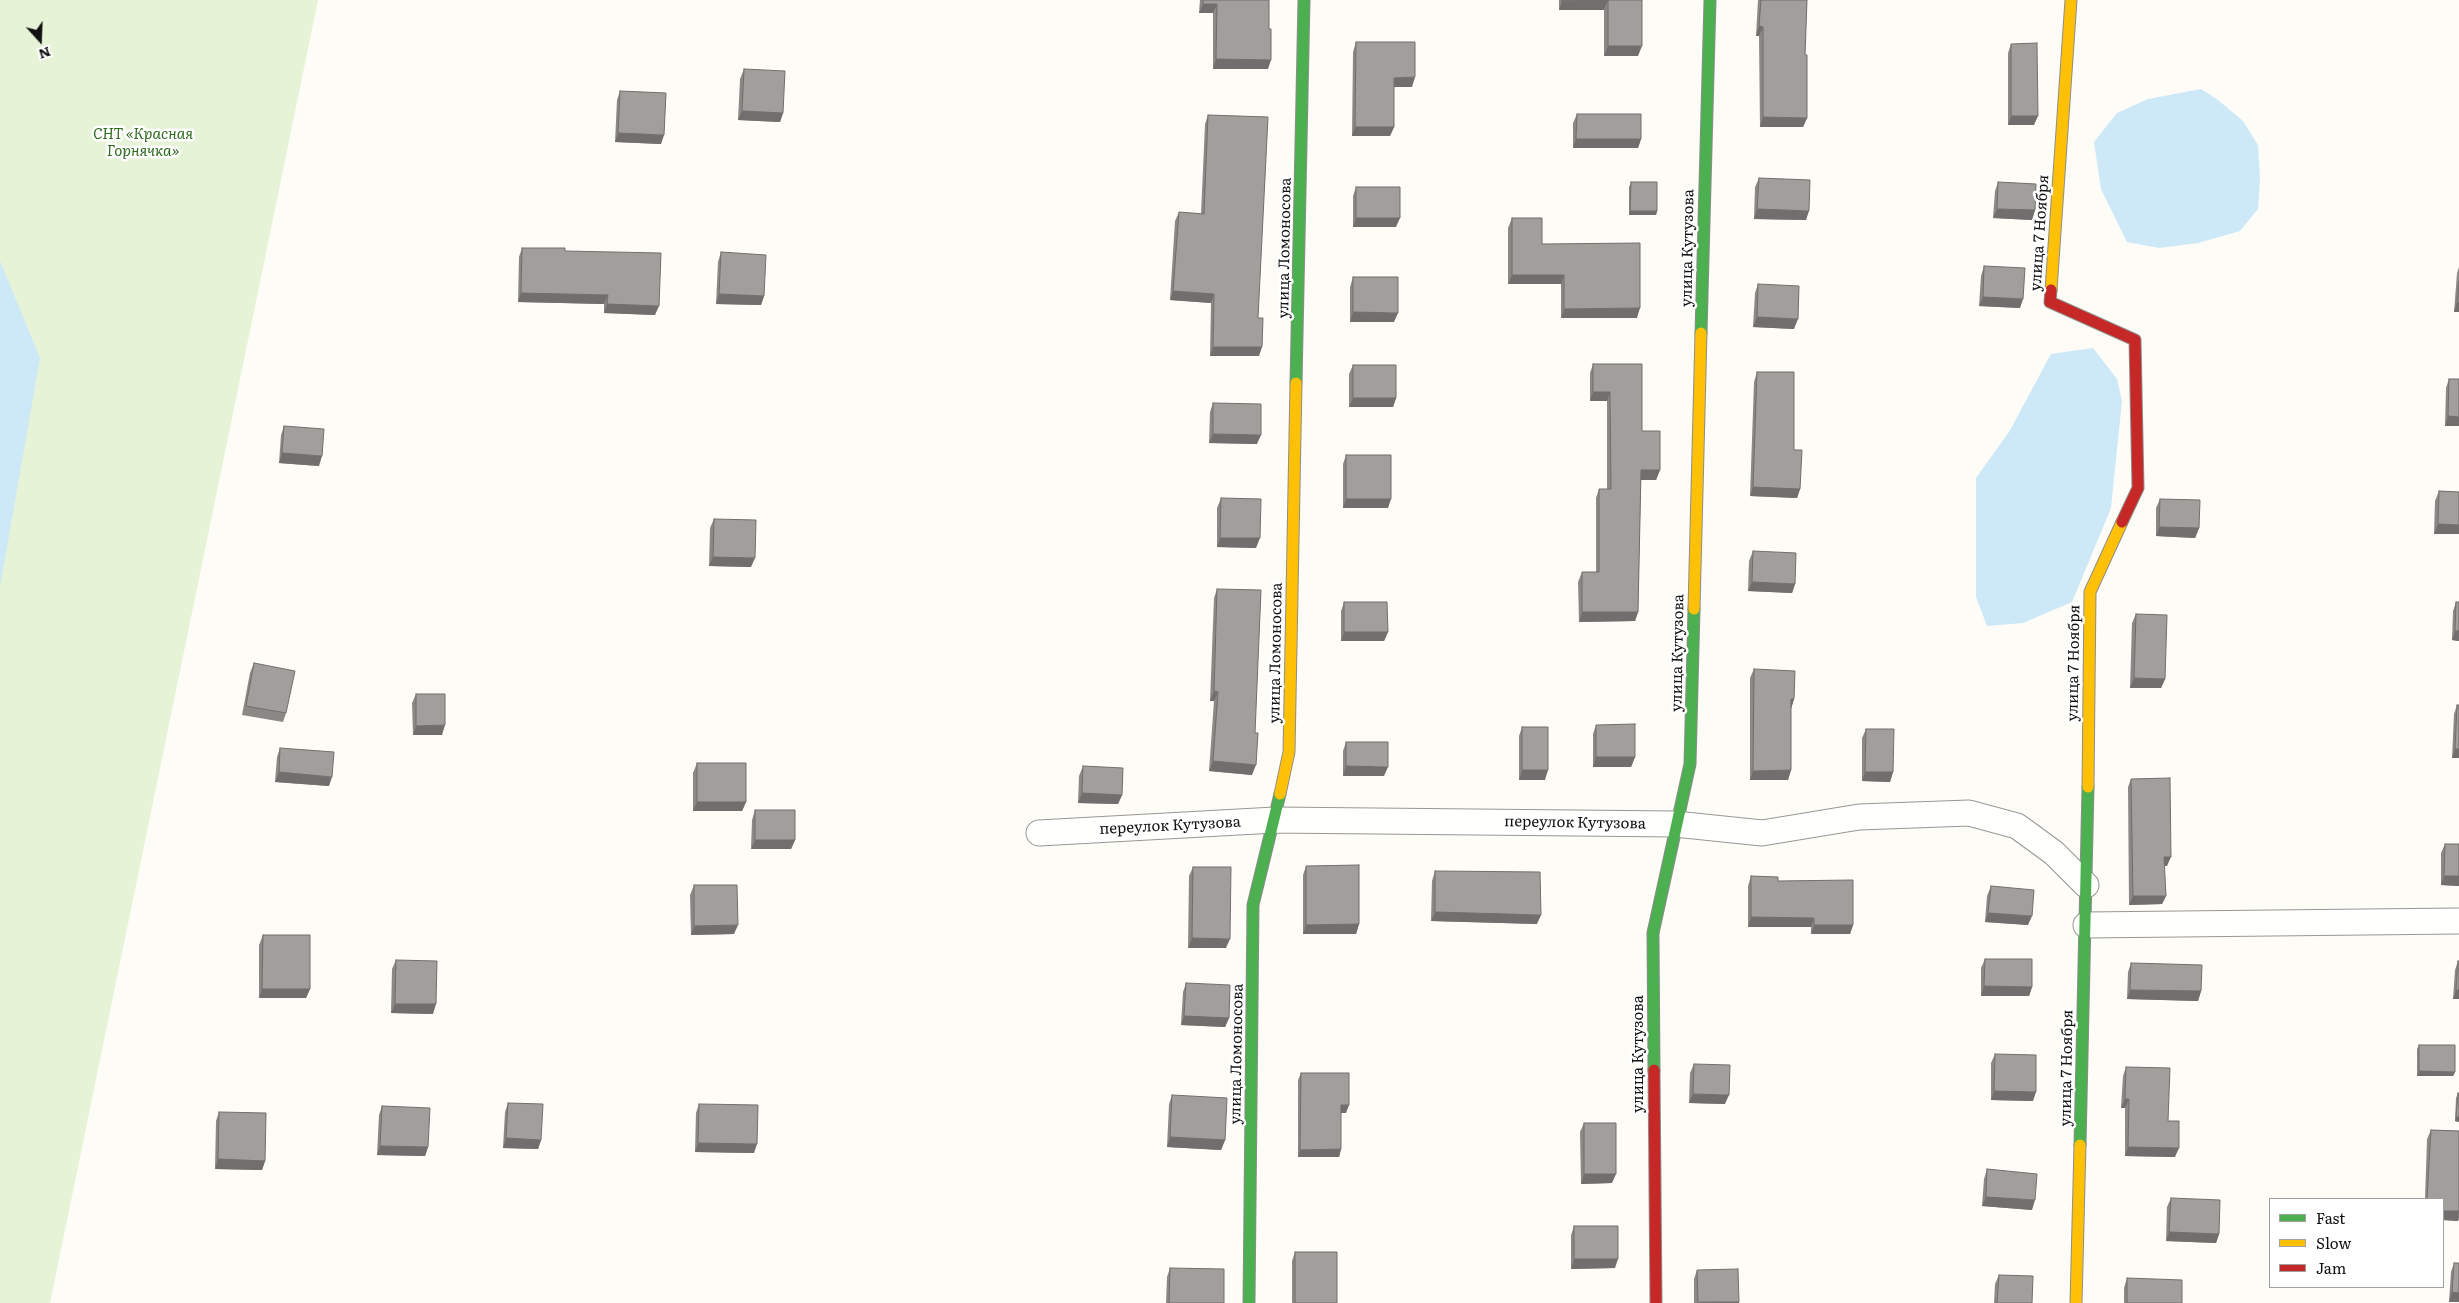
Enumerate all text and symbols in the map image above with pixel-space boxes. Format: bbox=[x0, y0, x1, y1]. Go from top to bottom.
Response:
north arrow bbox=[15, 15, 65, 65]
text: N bbox=[36, 43, 54, 66]
park label: СНТ «Красная Горнячка» bbox=[93, 126, 193, 161]
street label: улица 7 Ноября bbox=[2027, 174, 2053, 292]
street label: улица Ломоносова bbox=[1275, 177, 1295, 319]
street label: улица Кутузова bbox=[1678, 189, 1698, 307]
street label: улица Ломоносова bbox=[1266, 582, 1286, 724]
street label: улица Кутузова bbox=[1668, 594, 1688, 712]
street label: улица 7 Ноября bbox=[2064, 605, 2084, 721]
street label: переулок Кутузова bbox=[1099, 813, 1241, 839]
street label: переулок Кутузова bbox=[1504, 813, 1646, 833]
street label: улица Ломоносова bbox=[1227, 983, 1247, 1125]
street label: улица Кутузова bbox=[1630, 995, 1648, 1113]
street label: улица 7 Ноября bbox=[2057, 1010, 2077, 1126]
legend bbox=[2269, 1198, 2444, 1288]
text: Fast bbox=[2316, 1206, 2345, 1229]
text: Slow bbox=[2316, 1231, 2351, 1254]
text: Jam bbox=[2316, 1256, 2346, 1279]

